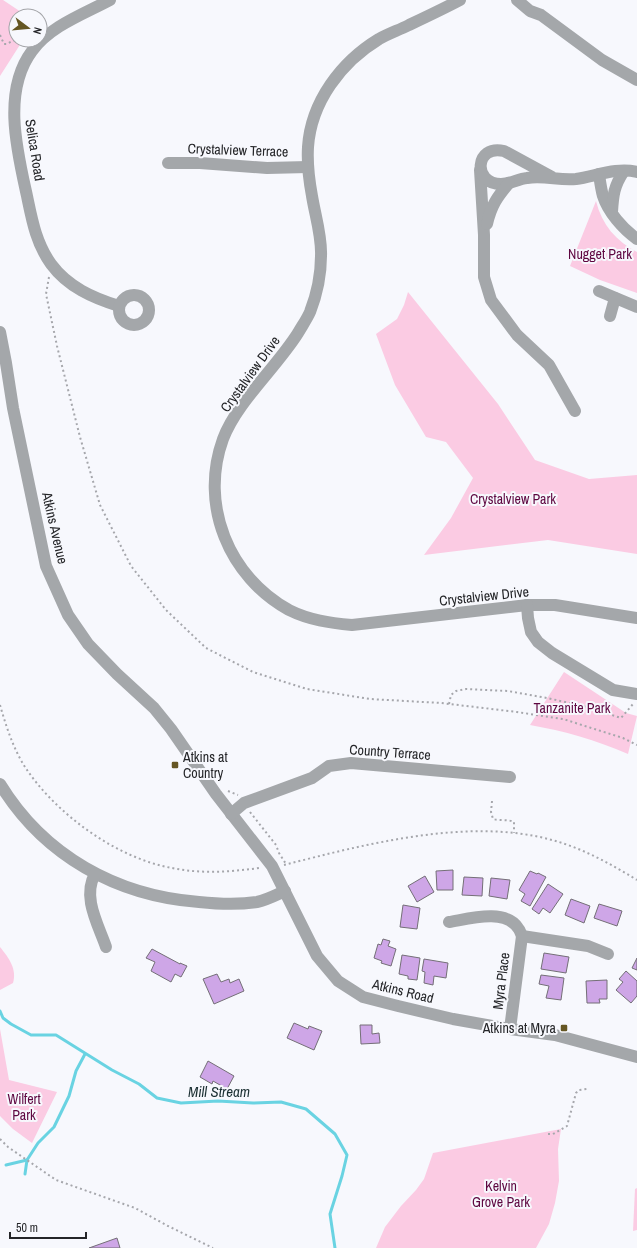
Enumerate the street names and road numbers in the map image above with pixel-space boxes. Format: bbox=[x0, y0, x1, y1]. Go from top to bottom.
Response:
street label: Selica Road bbox=[21, 118, 49, 182]
street label: Crystalview Terrace bbox=[187, 139, 289, 161]
street label: Crystalview Drive bbox=[216, 332, 284, 416]
street label: Atkins Avenue bbox=[38, 489, 72, 566]
street label: Crystalview Drive bbox=[438, 582, 530, 610]
street label: Country Terrace bbox=[349, 740, 431, 764]
street label: Myra Place bbox=[489, 951, 513, 1011]
street label: Atkins Road bbox=[370, 974, 436, 1007]

